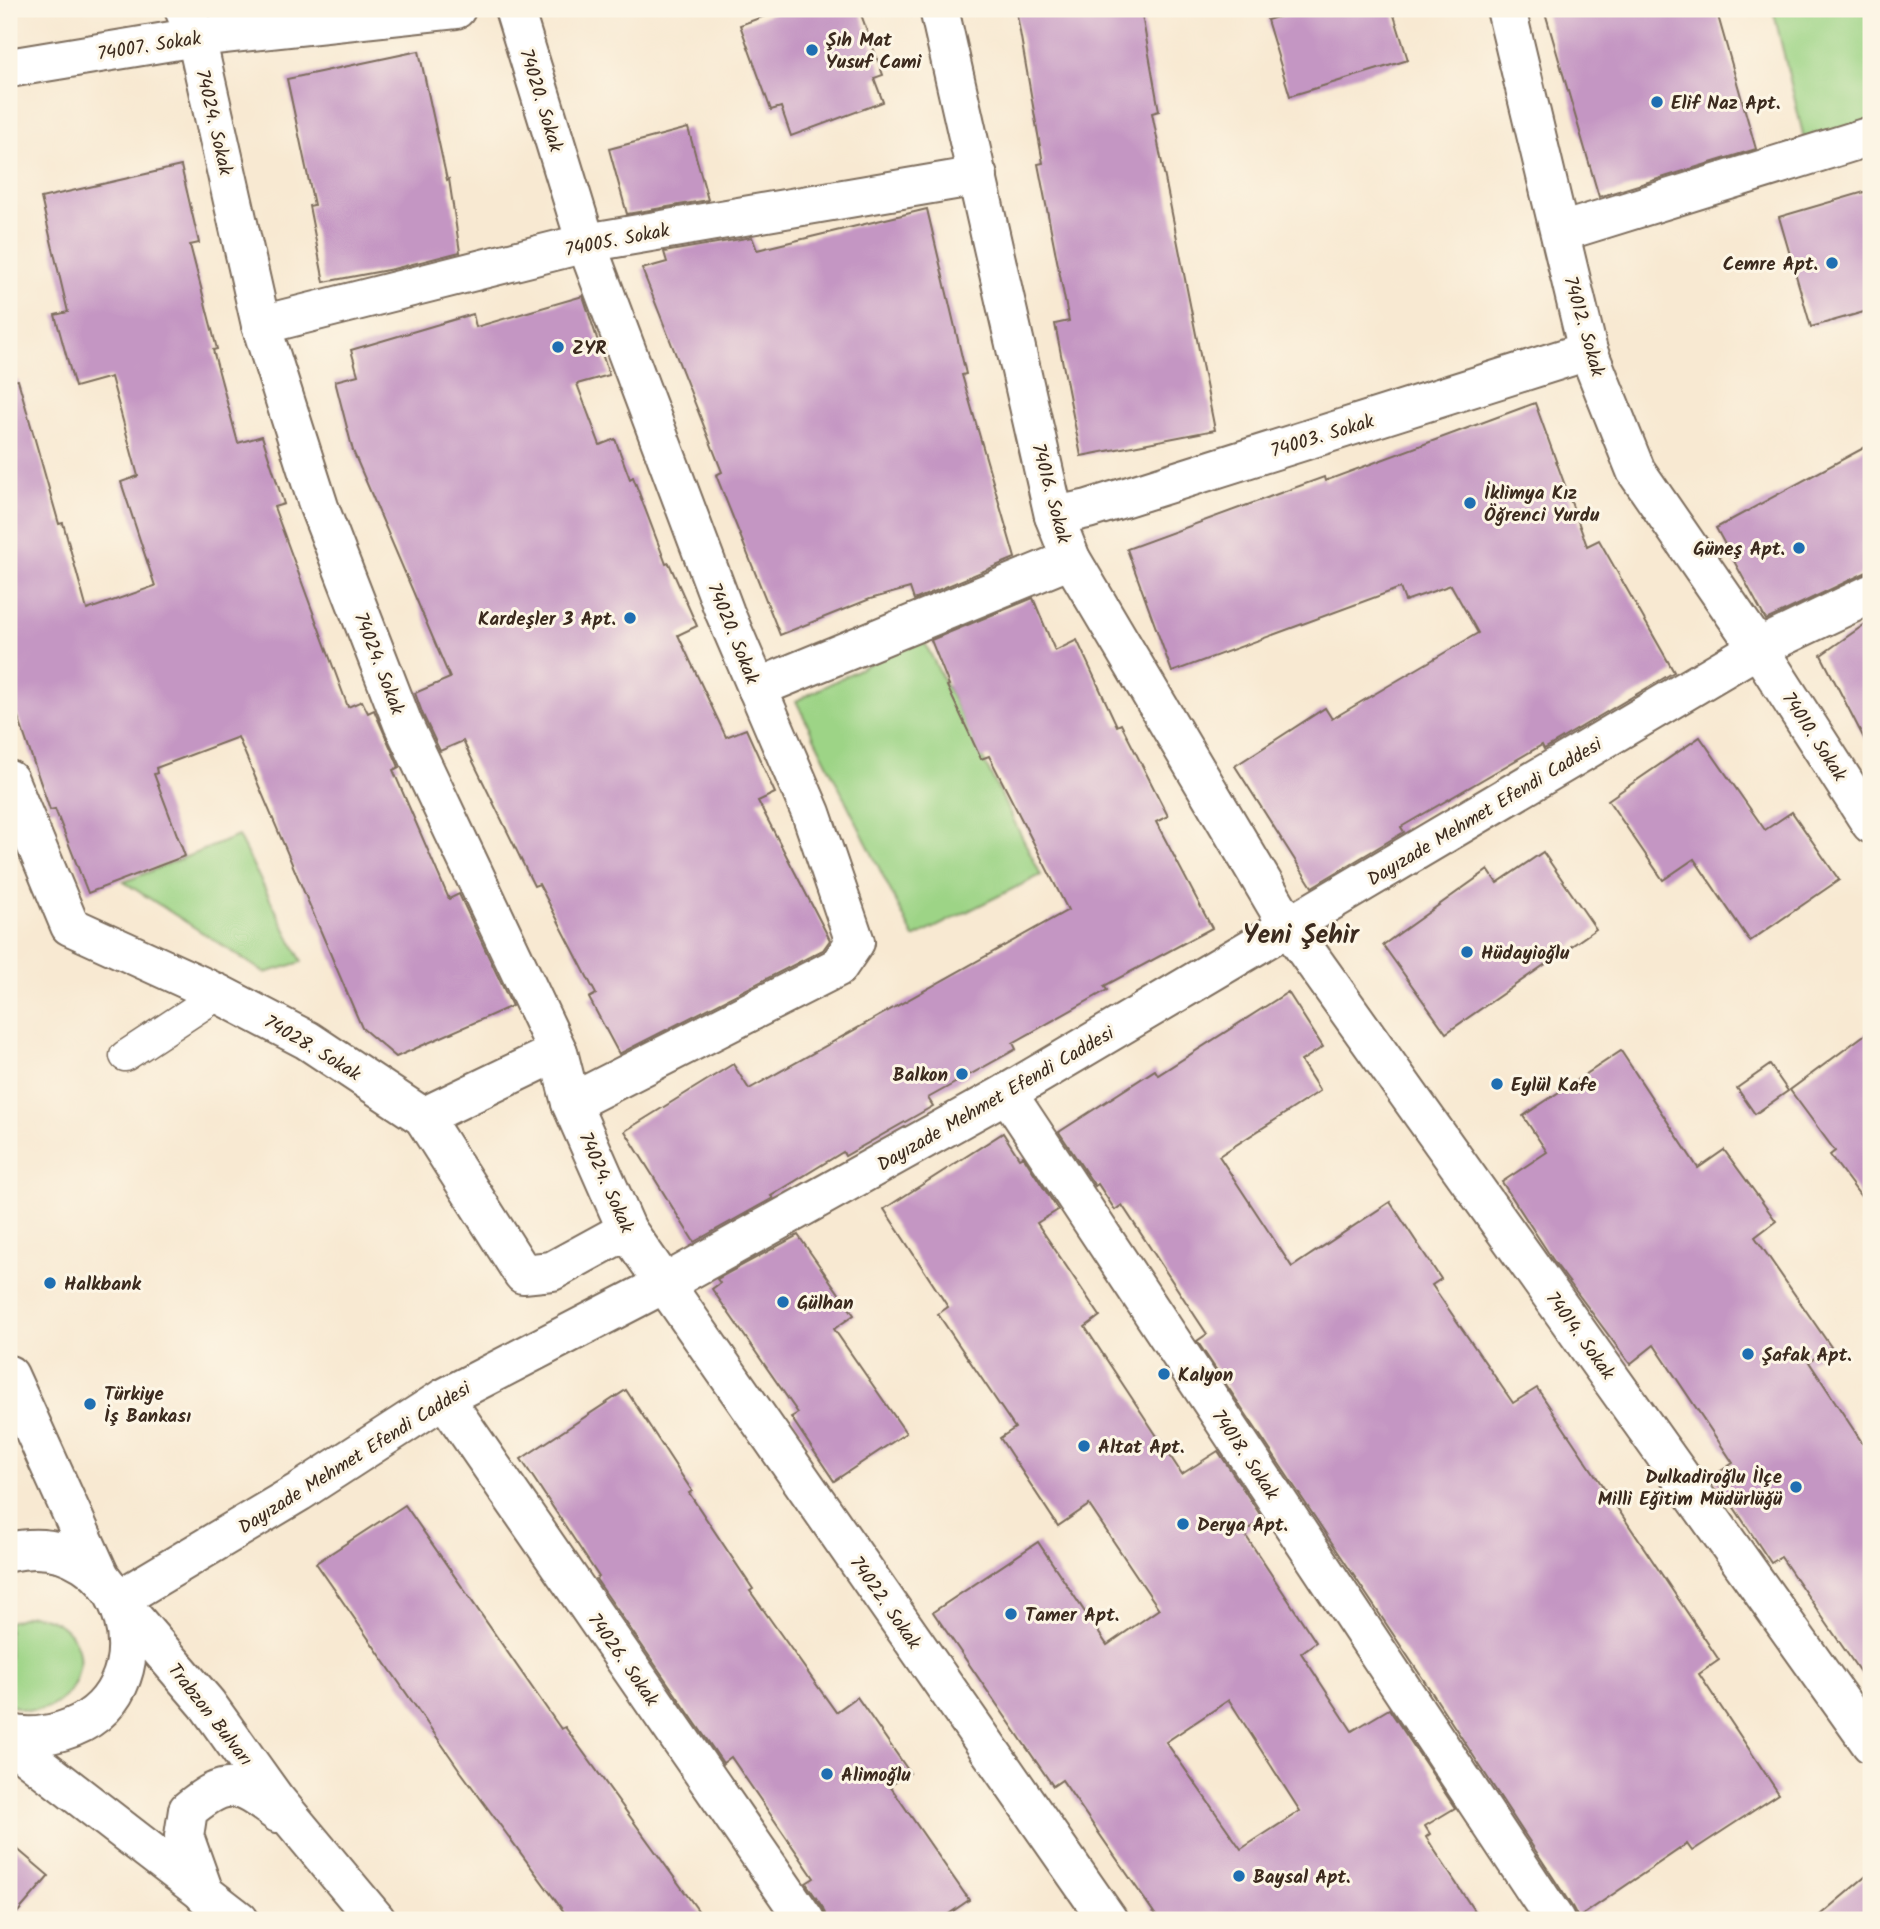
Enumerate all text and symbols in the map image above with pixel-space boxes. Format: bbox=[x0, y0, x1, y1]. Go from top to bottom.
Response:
street label: 74007. Sokak bbox=[95, 24, 203, 70]
place label: Şıh Mat Yusuf Cami bbox=[826, 26, 923, 78]
marker: Şıh Mat Yusuf Cami bbox=[804, 42, 820, 58]
street label: 74020. Sokak bbox=[510, 45, 570, 156]
street label: 74024. Sokak bbox=[186, 67, 240, 178]
place label: Elif Naz Apt. bbox=[1671, 89, 1780, 119]
marker: Elif Naz Apt. bbox=[1649, 94, 1665, 110]
street label: 74005. Sokak bbox=[563, 216, 672, 266]
place label: Cemre Apt. bbox=[1723, 250, 1818, 280]
marker: Cemre Apt. bbox=[1824, 255, 1840, 271]
street label: 74012. Sokak bbox=[1554, 273, 1612, 380]
place label: ZYR bbox=[572, 334, 607, 364]
marker: ZYR bbox=[550, 339, 566, 355]
street label: 74003. Sokak bbox=[1267, 407, 1378, 467]
street label: 74016. Sokak bbox=[1022, 440, 1078, 547]
place label: İklimya Kız Öğrenci Yurdu bbox=[1484, 479, 1600, 531]
marker: İklimya Kız Öğrenci Yurdu bbox=[1462, 495, 1478, 511]
place label: Güneş Apt. bbox=[1693, 535, 1785, 565]
marker: Güneş Apt. bbox=[1791, 540, 1807, 556]
street label: 74020. Sokak bbox=[698, 579, 766, 689]
place label: Kardeşler 3 Apt. bbox=[478, 605, 616, 635]
street label: 74024. Sokak bbox=[345, 608, 411, 719]
marker: Kardeşler 3 Apt. bbox=[622, 610, 638, 626]
street label: 74010. Sokak bbox=[1773, 686, 1854, 788]
street label: Dayızade Mehmet Efendi Caddesi bbox=[1362, 730, 1609, 895]
district label: Yeni Şehir bbox=[1243, 915, 1361, 957]
place label: Hüdayioğlu bbox=[1481, 939, 1570, 969]
marker: Hüdayioğlu bbox=[1459, 944, 1475, 960]
street label: 74028. Sokak bbox=[258, 1008, 366, 1090]
street label: Dayızade Mehmet Efendi Caddesi bbox=[872, 1019, 1121, 1180]
place label: Balkon bbox=[893, 1061, 948, 1091]
marker: Balkon bbox=[954, 1066, 970, 1082]
place label: Eylül Kafe bbox=[1511, 1071, 1597, 1101]
marker: Eylül Kafe bbox=[1489, 1076, 1505, 1092]
street label: 74024. Sokak bbox=[570, 1127, 641, 1238]
place label: Halkbank bbox=[64, 1270, 141, 1300]
marker: Halkbank bbox=[42, 1275, 58, 1291]
street label: 74014. Sokak bbox=[1537, 1286, 1622, 1387]
place label: Gülhan bbox=[797, 1289, 853, 1319]
marker: Gülhan bbox=[775, 1294, 791, 1310]
place label: Şafak Apt. bbox=[1762, 1341, 1852, 1371]
marker: Şafak Apt. bbox=[1740, 1346, 1756, 1362]
place label: Kalyon bbox=[1178, 1361, 1233, 1391]
marker: Kalyon bbox=[1156, 1366, 1172, 1382]
street label: Dayızade Mehmet Efendi Caddesi bbox=[233, 1374, 478, 1543]
place label: Türkiye İş Bankası bbox=[104, 1380, 191, 1432]
marker: Türkiye İş Bankası bbox=[82, 1396, 98, 1412]
street label: 74018. Sokak bbox=[1203, 1404, 1286, 1507]
place label: Altat Apt. bbox=[1098, 1433, 1184, 1463]
marker: Altat Apt. bbox=[1076, 1438, 1092, 1454]
place label: Dulkadiroğlu İlçe Milli Eğitim Müdürlüğü bbox=[1598, 1463, 1783, 1515]
marker: Dulkadiroğlu İlçe Milli Eğitim Müdürlüğü bbox=[1788, 1479, 1804, 1495]
place label: Derya Apt. bbox=[1197, 1511, 1288, 1541]
marker: Derya Apt. bbox=[1175, 1516, 1191, 1532]
street label: 74022. Sokak bbox=[841, 1550, 928, 1656]
place label: Tamer Apt. bbox=[1025, 1601, 1119, 1631]
marker: Tamer Apt. bbox=[1003, 1606, 1019, 1622]
street label: 74026. Sokak bbox=[579, 1607, 666, 1713]
street label: Trabzon Bulvarı bbox=[159, 1657, 259, 1773]
place label: Alimoğlu bbox=[841, 1761, 911, 1791]
marker: Alimoğlu bbox=[819, 1766, 835, 1782]
place label: Baysal Apt. bbox=[1253, 1863, 1351, 1893]
marker: Baysal Apt. bbox=[1231, 1868, 1247, 1884]

